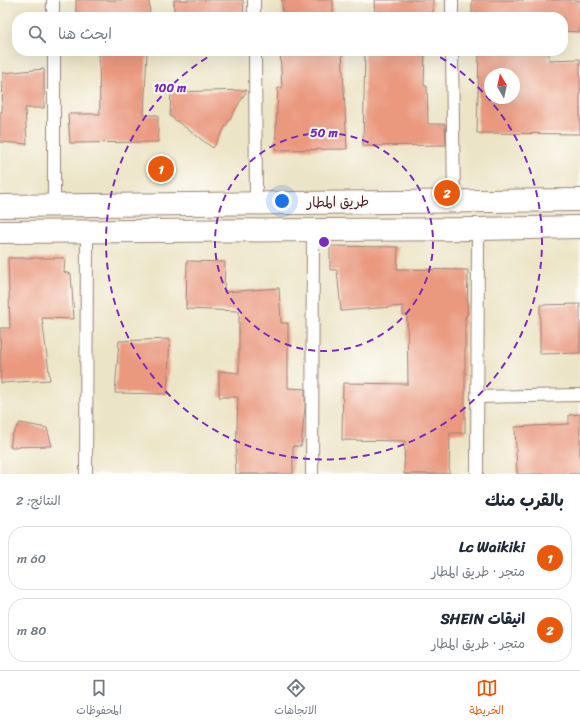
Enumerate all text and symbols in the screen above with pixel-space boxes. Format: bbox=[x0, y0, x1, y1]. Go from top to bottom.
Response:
search box bbox=[12, 12, 568, 56]
text: ابحث هنا bbox=[58, 21, 112, 47]
icon: search bbox=[26, 23, 48, 45]
north arrow bbox=[484, 68, 520, 104]
text: 100 m bbox=[154, 77, 187, 99]
text: 50 m bbox=[310, 122, 338, 144]
pin: 1 bbox=[148, 154, 174, 184]
pin: 2 bbox=[434, 178, 460, 208]
street label: طريق المطار bbox=[306, 189, 369, 215]
your location bbox=[272, 191, 292, 211]
centre of rings bbox=[317, 235, 331, 249]
text: بالقرب منك bbox=[485, 485, 564, 515]
text: النتائج: 2 bbox=[16, 489, 61, 512]
text: Lc Waikiki bbox=[459, 534, 525, 560]
text: 60 m bbox=[17, 547, 46, 570]
text: 1 bbox=[547, 547, 553, 570]
text: متجر · طريق المطار bbox=[431, 560, 525, 583]
text: انيقات SHEIN bbox=[440, 606, 525, 632]
text: 80 m bbox=[17, 619, 46, 642]
text: 2 bbox=[546, 619, 554, 642]
text: متجر · طريق المطار bbox=[431, 632, 525, 655]
tab: المحفوظات bbox=[76, 677, 122, 720]
tab: الاتجاهات bbox=[274, 677, 317, 720]
tab: الخريطة bbox=[469, 677, 504, 720]

